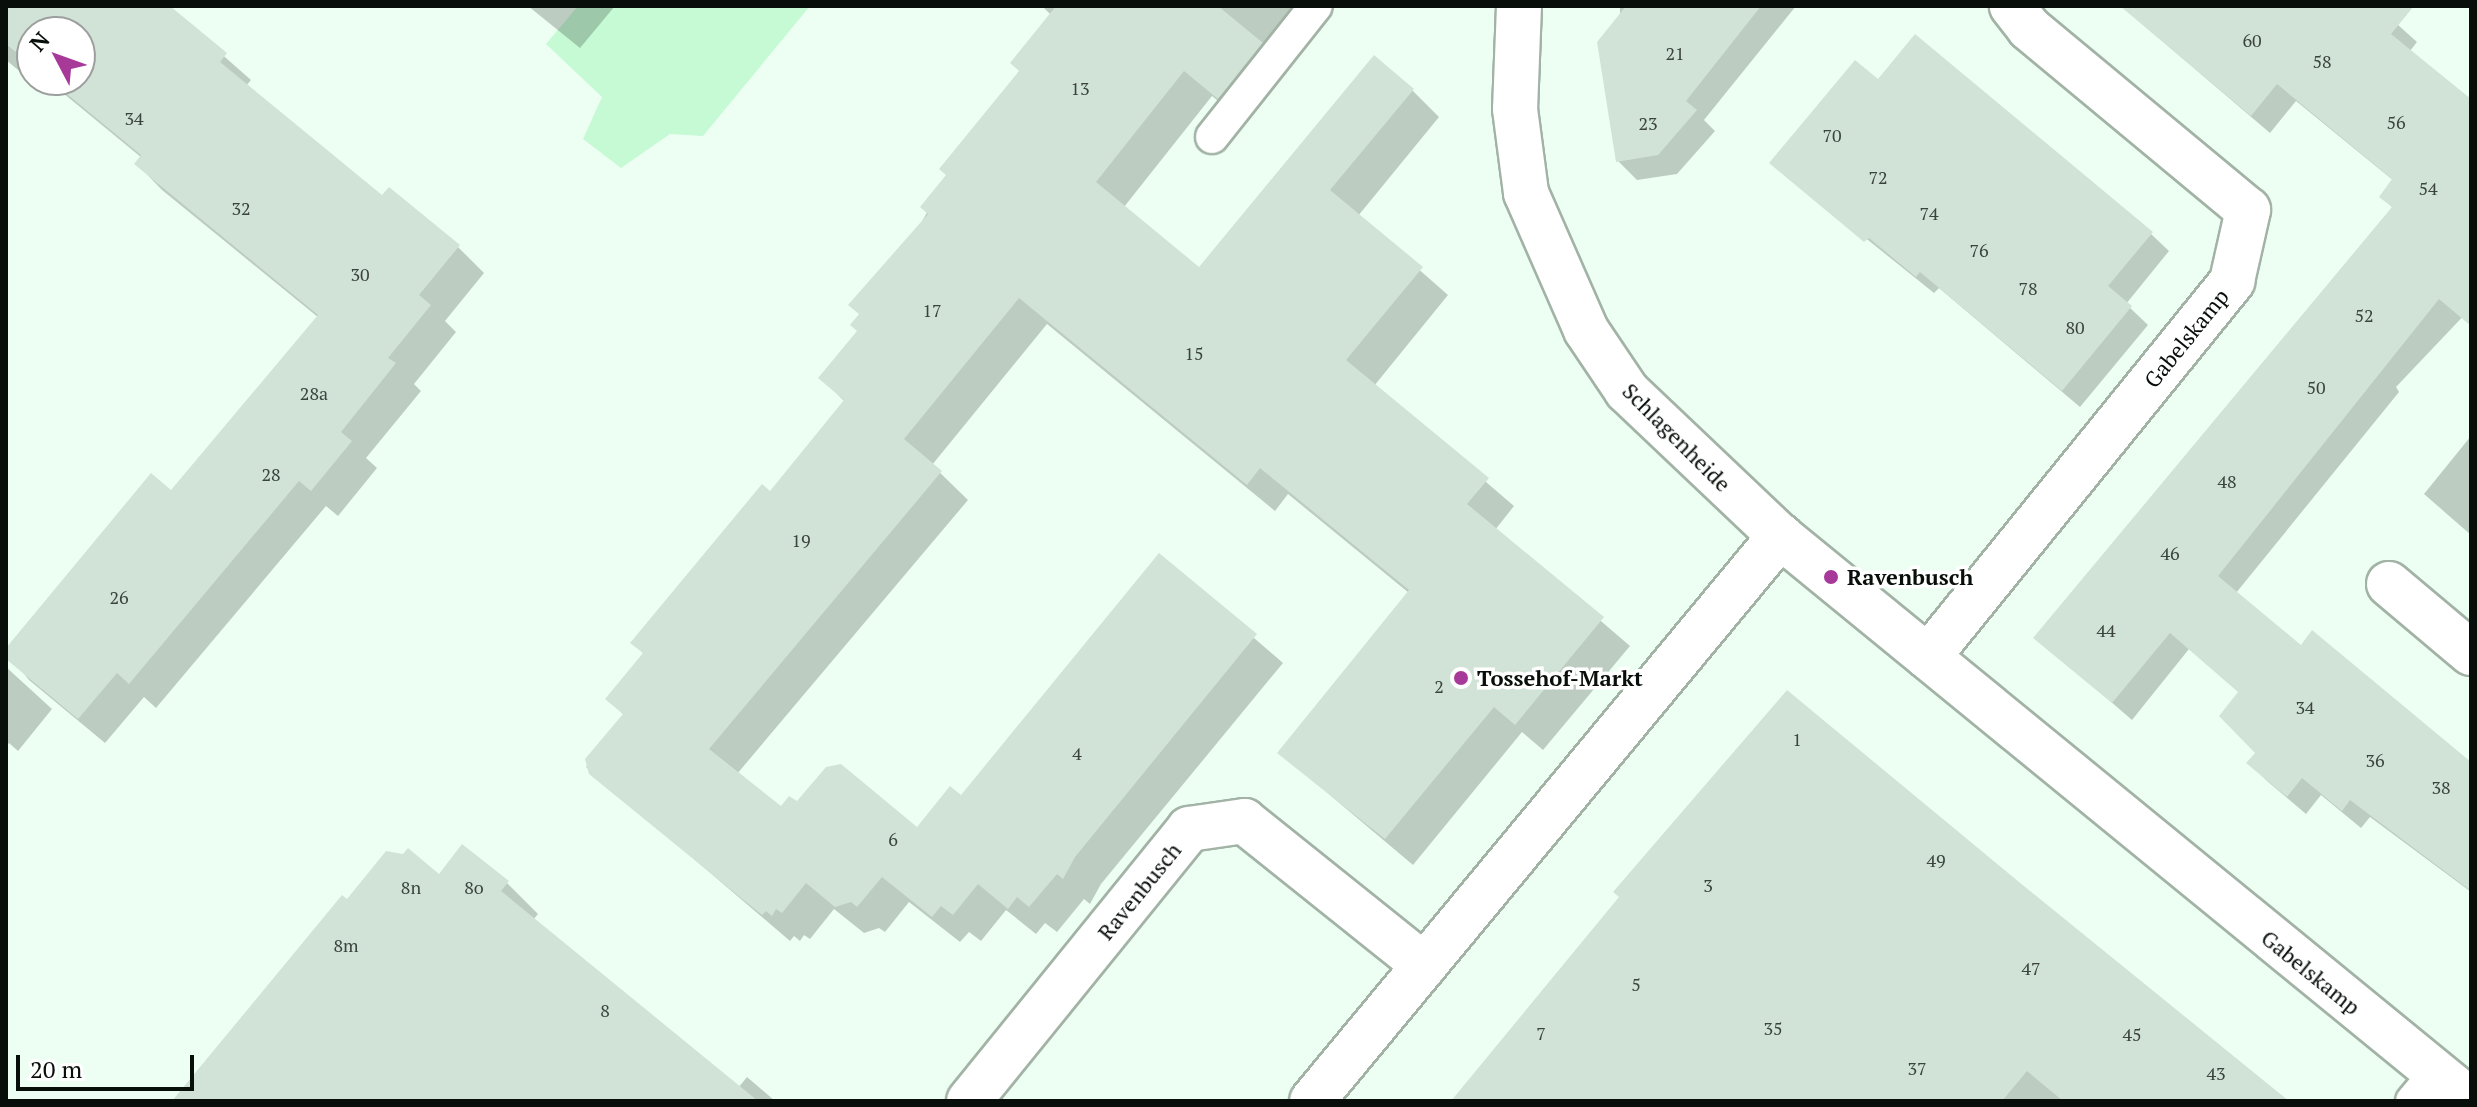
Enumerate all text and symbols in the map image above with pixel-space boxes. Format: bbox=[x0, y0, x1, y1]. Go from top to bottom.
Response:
north arrow bbox=[16, 16, 96, 96]
text: N bbox=[23, 25, 55, 57]
house number: 60 bbox=[2242, 29, 2262, 51]
house number: 21 bbox=[1665, 42, 1685, 64]
house number: 58 bbox=[2312, 50, 2332, 72]
house number: 13 bbox=[1070, 77, 1090, 99]
house number: 34 bbox=[124, 107, 144, 129]
house number: 56 bbox=[2386, 111, 2406, 133]
house number: 23 bbox=[1638, 112, 1658, 134]
house number: 70 bbox=[1822, 124, 1842, 146]
house number: 72 bbox=[1868, 166, 1888, 188]
house number: 54 bbox=[2418, 177, 2438, 199]
house number: 32 bbox=[231, 197, 251, 219]
house number: 74 bbox=[1919, 202, 1939, 224]
house number: 76 bbox=[1969, 239, 1989, 261]
house number: 30 bbox=[350, 263, 370, 285]
house number: 78 bbox=[2018, 277, 2038, 299]
street label: Gabelskamp bbox=[2138, 283, 2234, 393]
house number: 17 bbox=[922, 299, 942, 321]
house number: 52 bbox=[2354, 304, 2374, 326]
house number: 80 bbox=[2065, 316, 2085, 338]
house number: 15 bbox=[1184, 342, 1204, 364]
house number: 50 bbox=[2306, 376, 2326, 398]
street label: Schlagenheide bbox=[1617, 377, 1737, 497]
house number: 28a bbox=[300, 382, 328, 404]
house number: 28 bbox=[261, 463, 281, 485]
house number: 48 bbox=[2217, 470, 2237, 492]
house number: 19 bbox=[791, 529, 811, 551]
house number: 46 bbox=[2160, 542, 2180, 564]
place label: Ravenbusch bbox=[1847, 564, 1973, 590]
marker: Ravenbusch bbox=[1822, 568, 1840, 586]
house number: 26 bbox=[109, 586, 129, 608]
house number: 44 bbox=[2096, 619, 2116, 641]
place label: Tossehof-Markt bbox=[1477, 665, 1643, 691]
marker: Tossehof-Markt bbox=[1452, 669, 1470, 687]
house number: 2 bbox=[1434, 675, 1444, 697]
house number: 34 bbox=[2295, 696, 2315, 718]
house number: 1 bbox=[1792, 728, 1802, 750]
house number: 4 bbox=[1072, 742, 1082, 764]
house number: 36 bbox=[2365, 749, 2385, 771]
house number: 38 bbox=[2431, 776, 2451, 798]
house number: 6 bbox=[888, 828, 898, 850]
street label: Ravenbusch bbox=[1092, 837, 1186, 945]
house number: 49 bbox=[1926, 849, 1946, 871]
house number: 3 bbox=[1703, 874, 1713, 896]
house number: 8n bbox=[401, 876, 421, 898]
house number: 8o bbox=[464, 876, 484, 898]
street label: Gabelskamp bbox=[2256, 924, 2366, 1020]
house number: 8m bbox=[333, 934, 359, 956]
house number: 47 bbox=[2021, 957, 2041, 979]
house number: 5 bbox=[1631, 973, 1641, 995]
house number: 8 bbox=[600, 999, 610, 1021]
house number: 35 bbox=[1763, 1017, 1783, 1039]
house number: 7 bbox=[1536, 1022, 1546, 1044]
house number: 45 bbox=[2122, 1023, 2142, 1045]
scale bar bbox=[20, 1039, 198, 1089]
text: 20 m bbox=[30, 1053, 82, 1085]
house number: 37 bbox=[1907, 1057, 1927, 1079]
house number: 43 bbox=[2206, 1062, 2226, 1084]

